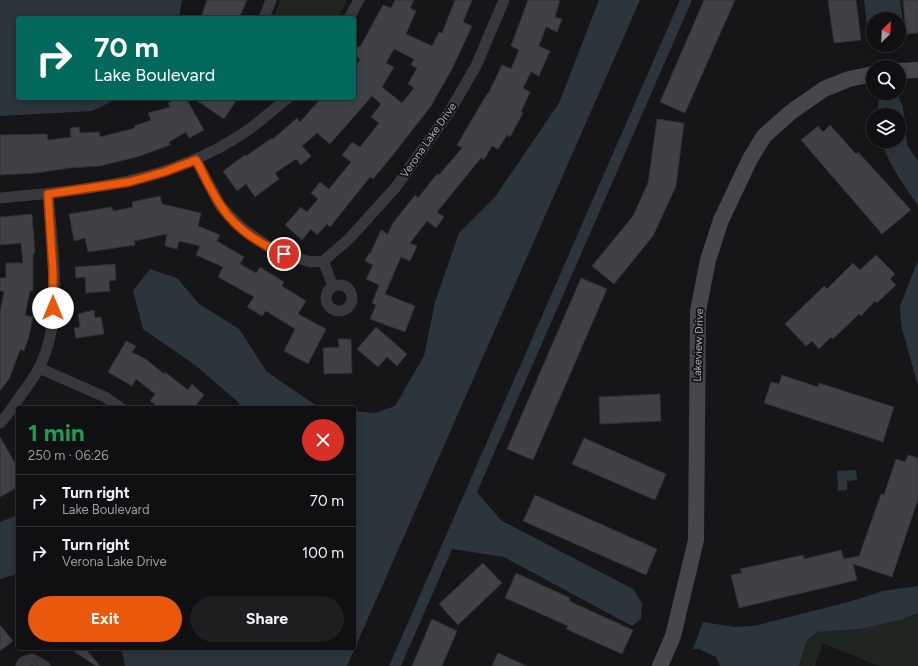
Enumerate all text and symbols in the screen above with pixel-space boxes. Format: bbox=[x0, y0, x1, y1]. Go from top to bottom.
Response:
north arrow bbox=[866, 12, 906, 52]
map controls bbox=[866, 12, 906, 148]
text: 70 m bbox=[94, 30, 159, 64]
icon: right bbox=[28, 32, 80, 84]
button: search bbox=[866, 60, 906, 100]
text: Lake Boulevard bbox=[94, 64, 215, 86]
street label: Verona Lake Drive bbox=[398, 100, 459, 180]
button: layers bbox=[866, 108, 906, 148]
pin bbox=[267, 237, 301, 271]
icon: arrive bbox=[273, 243, 295, 265]
position arrow bbox=[32, 287, 74, 329]
street label: Lakeview Drive bbox=[691, 308, 706, 382]
text: 1 min bbox=[28, 418, 85, 447]
button: close bbox=[302, 419, 344, 461]
text: 250 m · 06:26 bbox=[28, 448, 109, 463]
text: Turn right bbox=[62, 484, 130, 502]
icon: right bbox=[28, 490, 50, 512]
text: 70 m bbox=[310, 492, 344, 510]
text: Lake Boulevard bbox=[62, 502, 150, 517]
text: Turn right bbox=[62, 536, 130, 554]
icon: right bbox=[28, 542, 50, 564]
text: 100 m bbox=[302, 544, 344, 562]
text: Verona Lake Drive bbox=[62, 554, 167, 569]
button: Exit bbox=[28, 596, 182, 642]
button: Share bbox=[190, 596, 344, 642]

